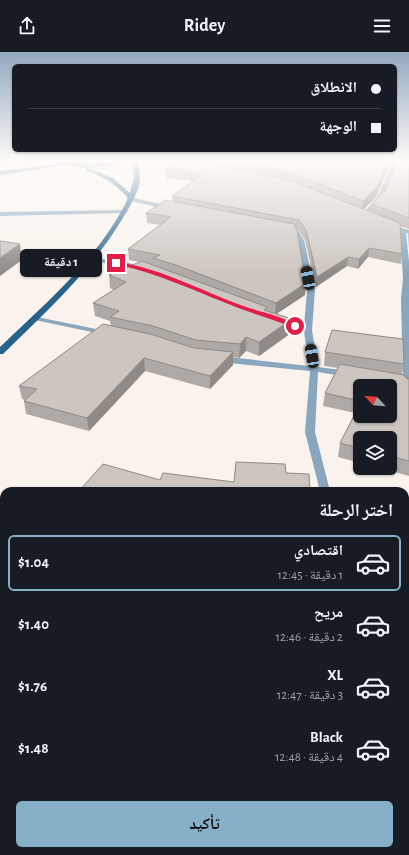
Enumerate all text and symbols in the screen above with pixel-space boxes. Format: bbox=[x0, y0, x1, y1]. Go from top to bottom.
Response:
icon: share bbox=[16, 15, 38, 37]
icon: menu bbox=[371, 15, 393, 37]
text: Ridey bbox=[184, 17, 225, 35]
text: الانطلاق bbox=[311, 80, 357, 95]
text: الوجهة bbox=[319, 119, 357, 134]
callout: 1 دقيقة bbox=[20, 249, 102, 277]
route end bbox=[107, 254, 125, 272]
text: 1 دقيقة bbox=[44, 256, 78, 269]
car bbox=[300, 265, 316, 291]
route start bbox=[286, 317, 304, 335]
car bbox=[304, 343, 320, 369]
north arrow bbox=[353, 379, 397, 423]
map controls bbox=[353, 379, 397, 475]
button: layers bbox=[353, 431, 397, 475]
text: اختر الرحلة bbox=[319, 502, 393, 520]
text: اقتصادي bbox=[294, 543, 343, 558]
icon: car bbox=[355, 545, 391, 581]
text: $1.04 bbox=[18, 555, 49, 570]
text: 1 دقيقة · 12:45 bbox=[278, 569, 343, 582]
text: مريح bbox=[314, 605, 343, 620]
icon: car bbox=[355, 607, 391, 643]
text: $1.40 bbox=[18, 617, 49, 632]
text: 2 دقيقة · 12:46 bbox=[276, 631, 343, 644]
text: XL bbox=[327, 668, 343, 683]
icon: car bbox=[355, 669, 391, 705]
text: $1.76 bbox=[18, 679, 47, 694]
text: 3 دقيقة · 12:47 bbox=[277, 689, 343, 702]
text: Black bbox=[310, 730, 343, 745]
icon: car bbox=[355, 731, 391, 767]
text: $1.48 bbox=[18, 741, 49, 756]
text: 4 دقيقة · 12:48 bbox=[275, 751, 343, 764]
button: تأكيد bbox=[16, 801, 393, 847]

